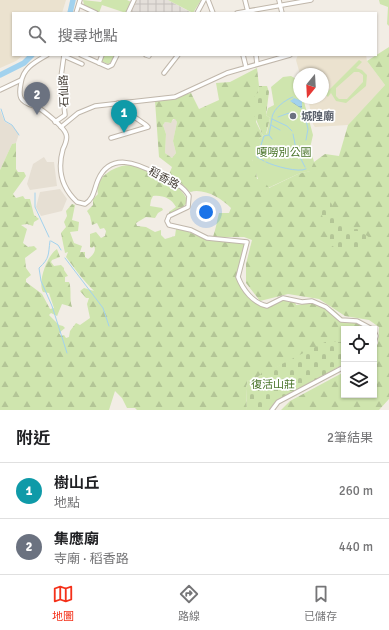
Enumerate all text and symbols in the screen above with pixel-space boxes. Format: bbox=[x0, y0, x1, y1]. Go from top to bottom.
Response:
search box bbox=[12, 12, 377, 56]
icon: search bbox=[26, 23, 48, 45]
text: 搜尋地點 bbox=[58, 27, 118, 45]
north arrow bbox=[293, 68, 329, 104]
street label: 石仙路 bbox=[57, 74, 71, 108]
pin: 2 bbox=[24, 82, 50, 115]
pin: 1 bbox=[111, 100, 137, 133]
place label: 城隍廟 bbox=[301, 110, 334, 123]
marker: 城隍廟 bbox=[288, 111, 298, 121]
park label: 嗄嘮別公園 bbox=[257, 146, 312, 159]
street label: 稻香路 bbox=[146, 164, 182, 192]
your location bbox=[196, 202, 216, 222]
map controls bbox=[341, 326, 377, 398]
button: locate bbox=[341, 326, 377, 362]
button: layers bbox=[341, 362, 377, 398]
park label: 復活山莊 bbox=[251, 378, 295, 391]
text: 附近 bbox=[16, 428, 50, 449]
text: 2筆結果 bbox=[327, 430, 373, 446]
text: 樹山丘 bbox=[54, 474, 99, 492]
text: 1 bbox=[25, 483, 33, 499]
text: 260 m bbox=[339, 483, 373, 499]
text: 地點 bbox=[54, 495, 80, 511]
text: 集應廟 bbox=[54, 530, 99, 548]
text: 2 bbox=[25, 539, 33, 555]
text: 440 m bbox=[339, 539, 373, 555]
text: 寺廟 · 稻香路 bbox=[54, 551, 129, 567]
tab: 地圖 bbox=[52, 583, 74, 623]
tab: 路線 bbox=[178, 583, 200, 623]
tab: 已儲存 bbox=[304, 583, 337, 623]

